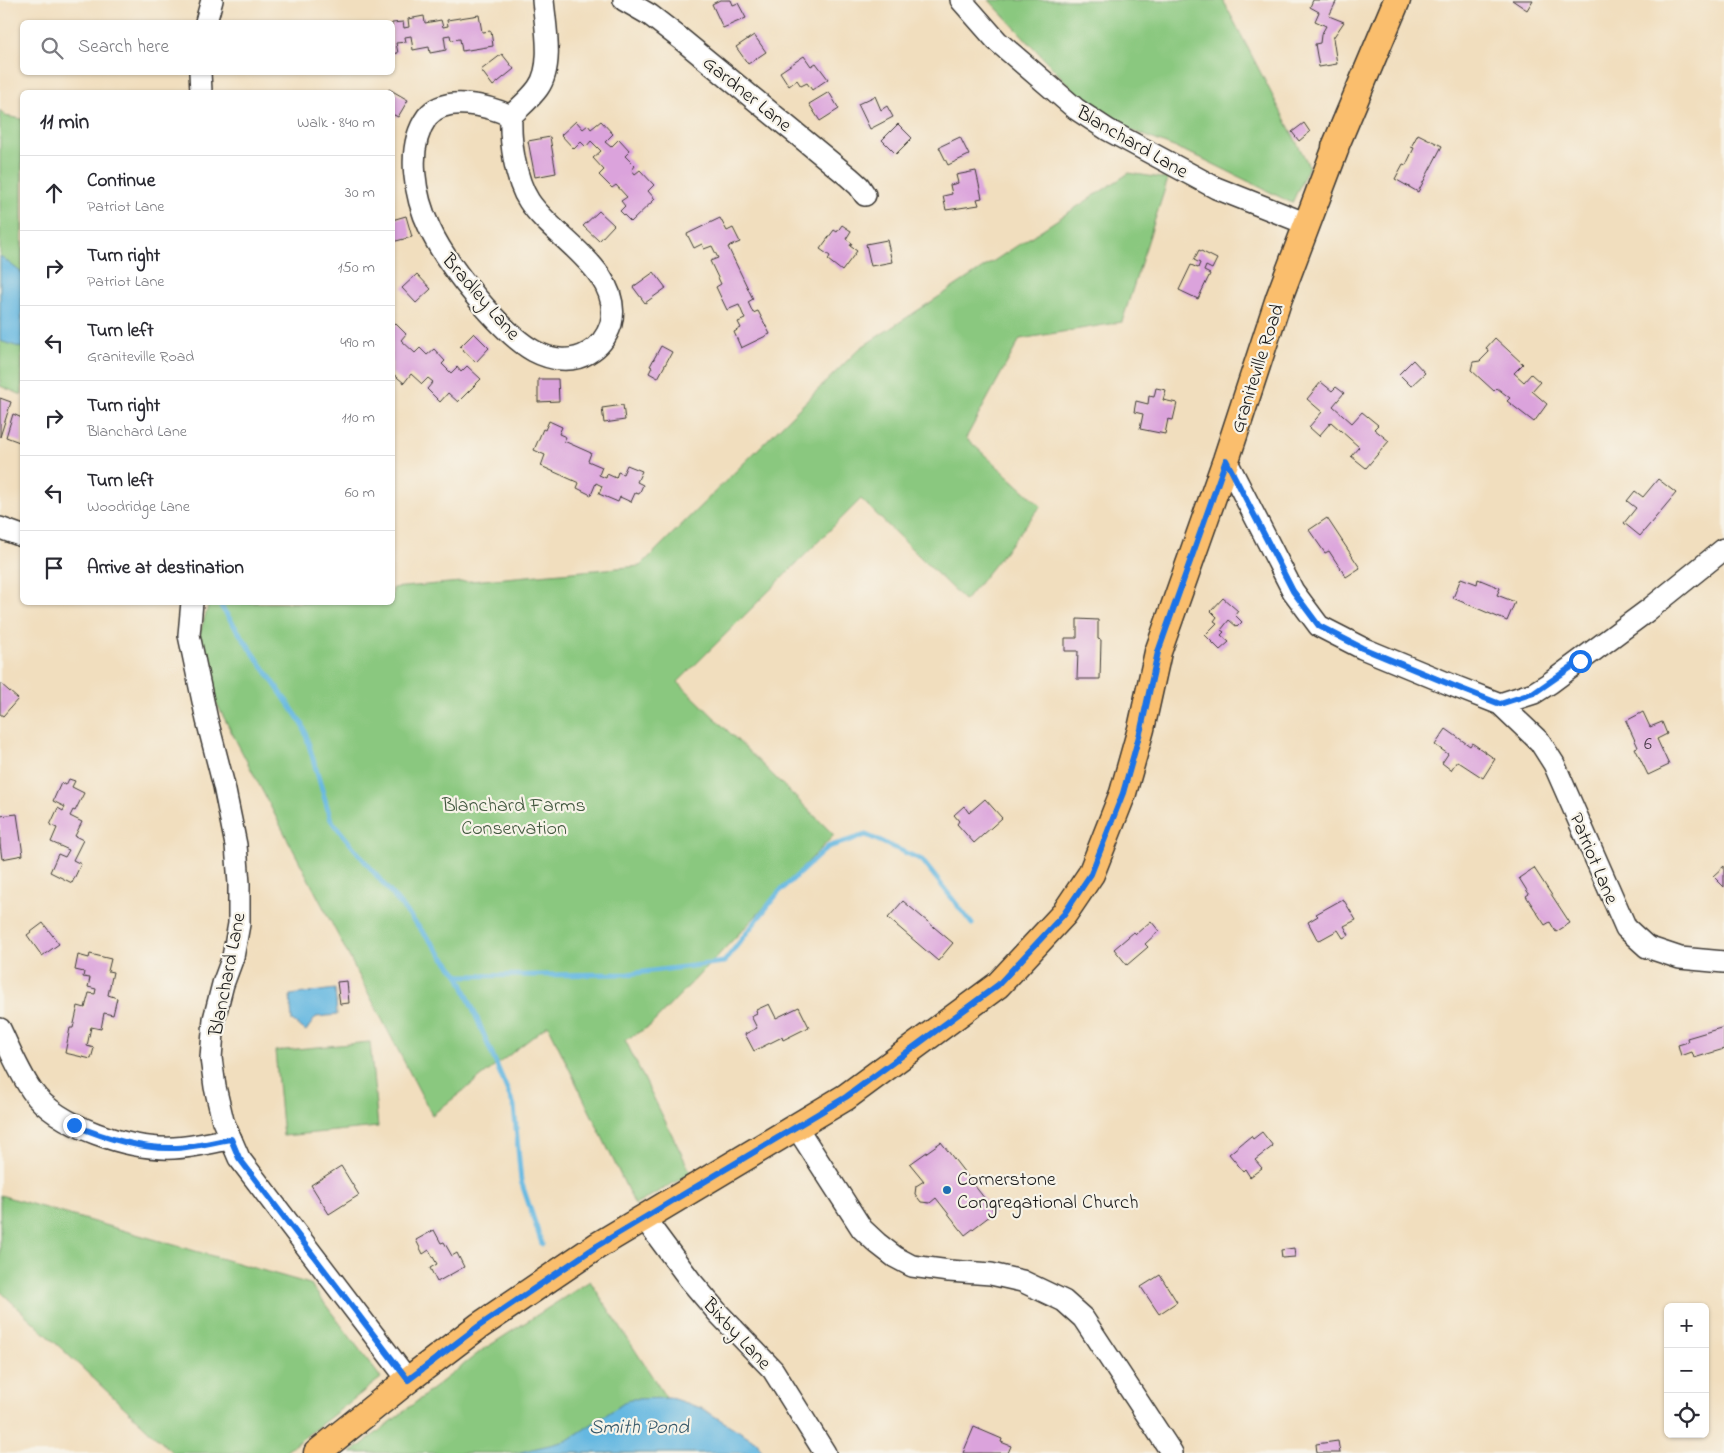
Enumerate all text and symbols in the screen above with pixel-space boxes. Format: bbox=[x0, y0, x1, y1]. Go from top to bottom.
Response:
search box bbox=[20, 20, 395, 75]
icon: search bbox=[38, 34, 66, 62]
text: Search here bbox=[78, 34, 169, 61]
street label: Gardner Lane bbox=[695, 50, 797, 140]
street label: Blanchard Lane bbox=[1070, 99, 1193, 187]
text: 11 min bbox=[40, 108, 89, 138]
text: Walk · 840 m bbox=[297, 111, 375, 135]
text: Continue bbox=[87, 168, 155, 195]
icon: ahead bbox=[40, 179, 68, 207]
text: 30 m bbox=[345, 181, 375, 205]
text: Patriot Lane bbox=[87, 195, 164, 219]
text: Turn right bbox=[87, 243, 160, 270]
street label: Bradley Lane bbox=[433, 247, 526, 348]
icon: right bbox=[40, 254, 68, 282]
text: 150 m bbox=[337, 256, 375, 280]
text: Patriot Lane bbox=[87, 270, 164, 294]
street label: Graniteville Road bbox=[1224, 300, 1293, 437]
text: Turn left bbox=[87, 318, 154, 345]
icon: left bbox=[40, 329, 68, 357]
text: 490 m bbox=[340, 331, 375, 355]
text: Graniteville Road bbox=[87, 345, 194, 369]
text: Turn right bbox=[87, 393, 160, 420]
icon: right bbox=[40, 404, 68, 432]
text: 110 m bbox=[341, 406, 375, 430]
text: Blanchard Lane bbox=[87, 420, 187, 444]
text: Turn left bbox=[87, 468, 154, 495]
icon: left bbox=[40, 479, 68, 507]
text: 60 m bbox=[345, 481, 375, 505]
text: Woodridge Lane bbox=[87, 495, 190, 519]
icon: arrive bbox=[40, 554, 68, 582]
text: Arrive at destination bbox=[87, 555, 244, 582]
route start bbox=[1569, 650, 1592, 673]
house number: 6 bbox=[1644, 732, 1652, 758]
park label: Blanchard Farms Conservation bbox=[441, 792, 586, 844]
street label: Patriot Lane bbox=[1560, 809, 1625, 909]
street label: Blanchard Lane bbox=[202, 910, 255, 1040]
route end bbox=[63, 1114, 86, 1137]
place label: Cornerstone Congregational Church bbox=[957, 1166, 1138, 1219]
marker: Cornerstone Congregational Church bbox=[941, 1184, 953, 1196]
street label: Bixby Lane bbox=[694, 1291, 777, 1377]
map controls bbox=[1664, 1303, 1709, 1438]
button: + bbox=[1664, 1303, 1709, 1348]
button: − bbox=[1664, 1348, 1709, 1393]
button: locate bbox=[1664, 1393, 1709, 1438]
water label: Smith Pond bbox=[589, 1413, 690, 1443]

